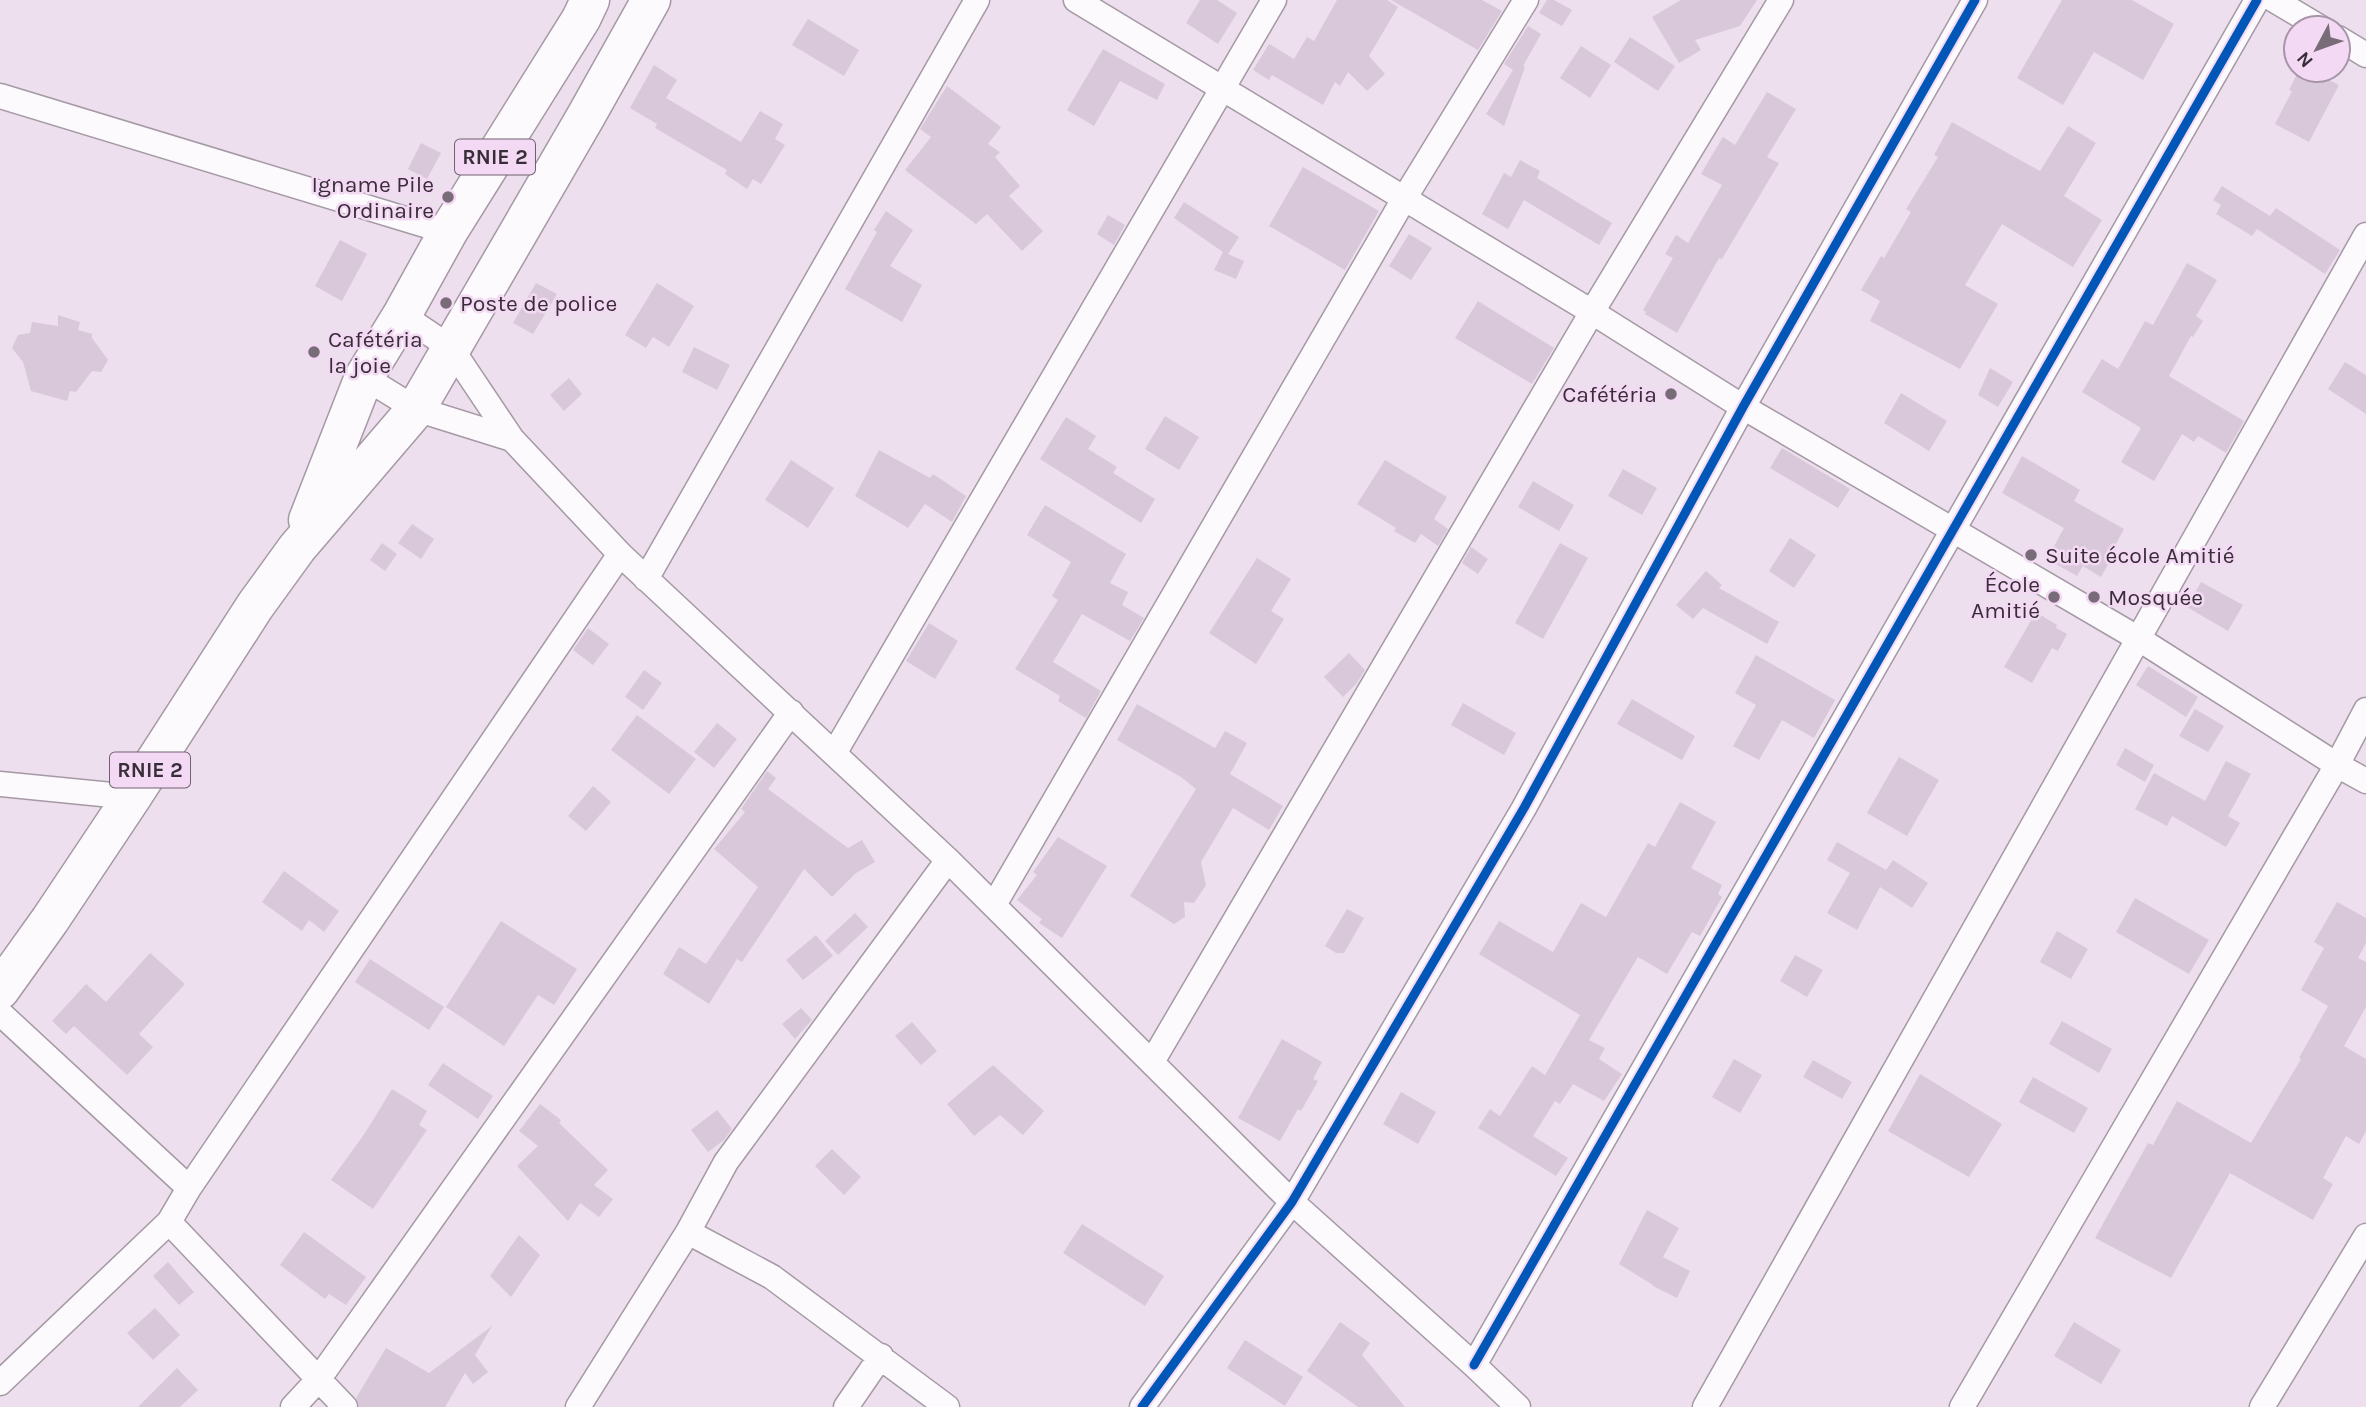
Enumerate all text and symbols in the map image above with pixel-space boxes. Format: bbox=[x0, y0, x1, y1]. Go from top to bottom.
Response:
north arrow bbox=[2282, 14, 2352, 84]
text: N bbox=[2292, 47, 2318, 72]
road number: RNIE 2 bbox=[455, 140, 535, 174]
place label: Igname Pile Ordinaire bbox=[311, 171, 434, 224]
marker: Igname Pile Ordinaire bbox=[440, 189, 456, 205]
place label: Poste de police bbox=[460, 290, 617, 317]
marker: Poste de police bbox=[438, 295, 454, 311]
place label: Cafétéria la joie bbox=[328, 326, 423, 379]
marker: Cafétéria la joie bbox=[306, 344, 322, 360]
place label: Cafétéria bbox=[1562, 381, 1657, 408]
marker: Cafétéria bbox=[1663, 386, 1679, 402]
place label: Suite école Amitié bbox=[2045, 542, 2234, 569]
marker: Suite école Amitié bbox=[2023, 547, 2039, 563]
place label: École Amitié bbox=[1971, 571, 2040, 624]
place label: Mosquée bbox=[2108, 584, 2203, 611]
marker: École Amitié bbox=[2046, 589, 2062, 605]
marker: Mosquée bbox=[2086, 589, 2102, 605]
road number: RNIE 2 bbox=[110, 752, 190, 788]

